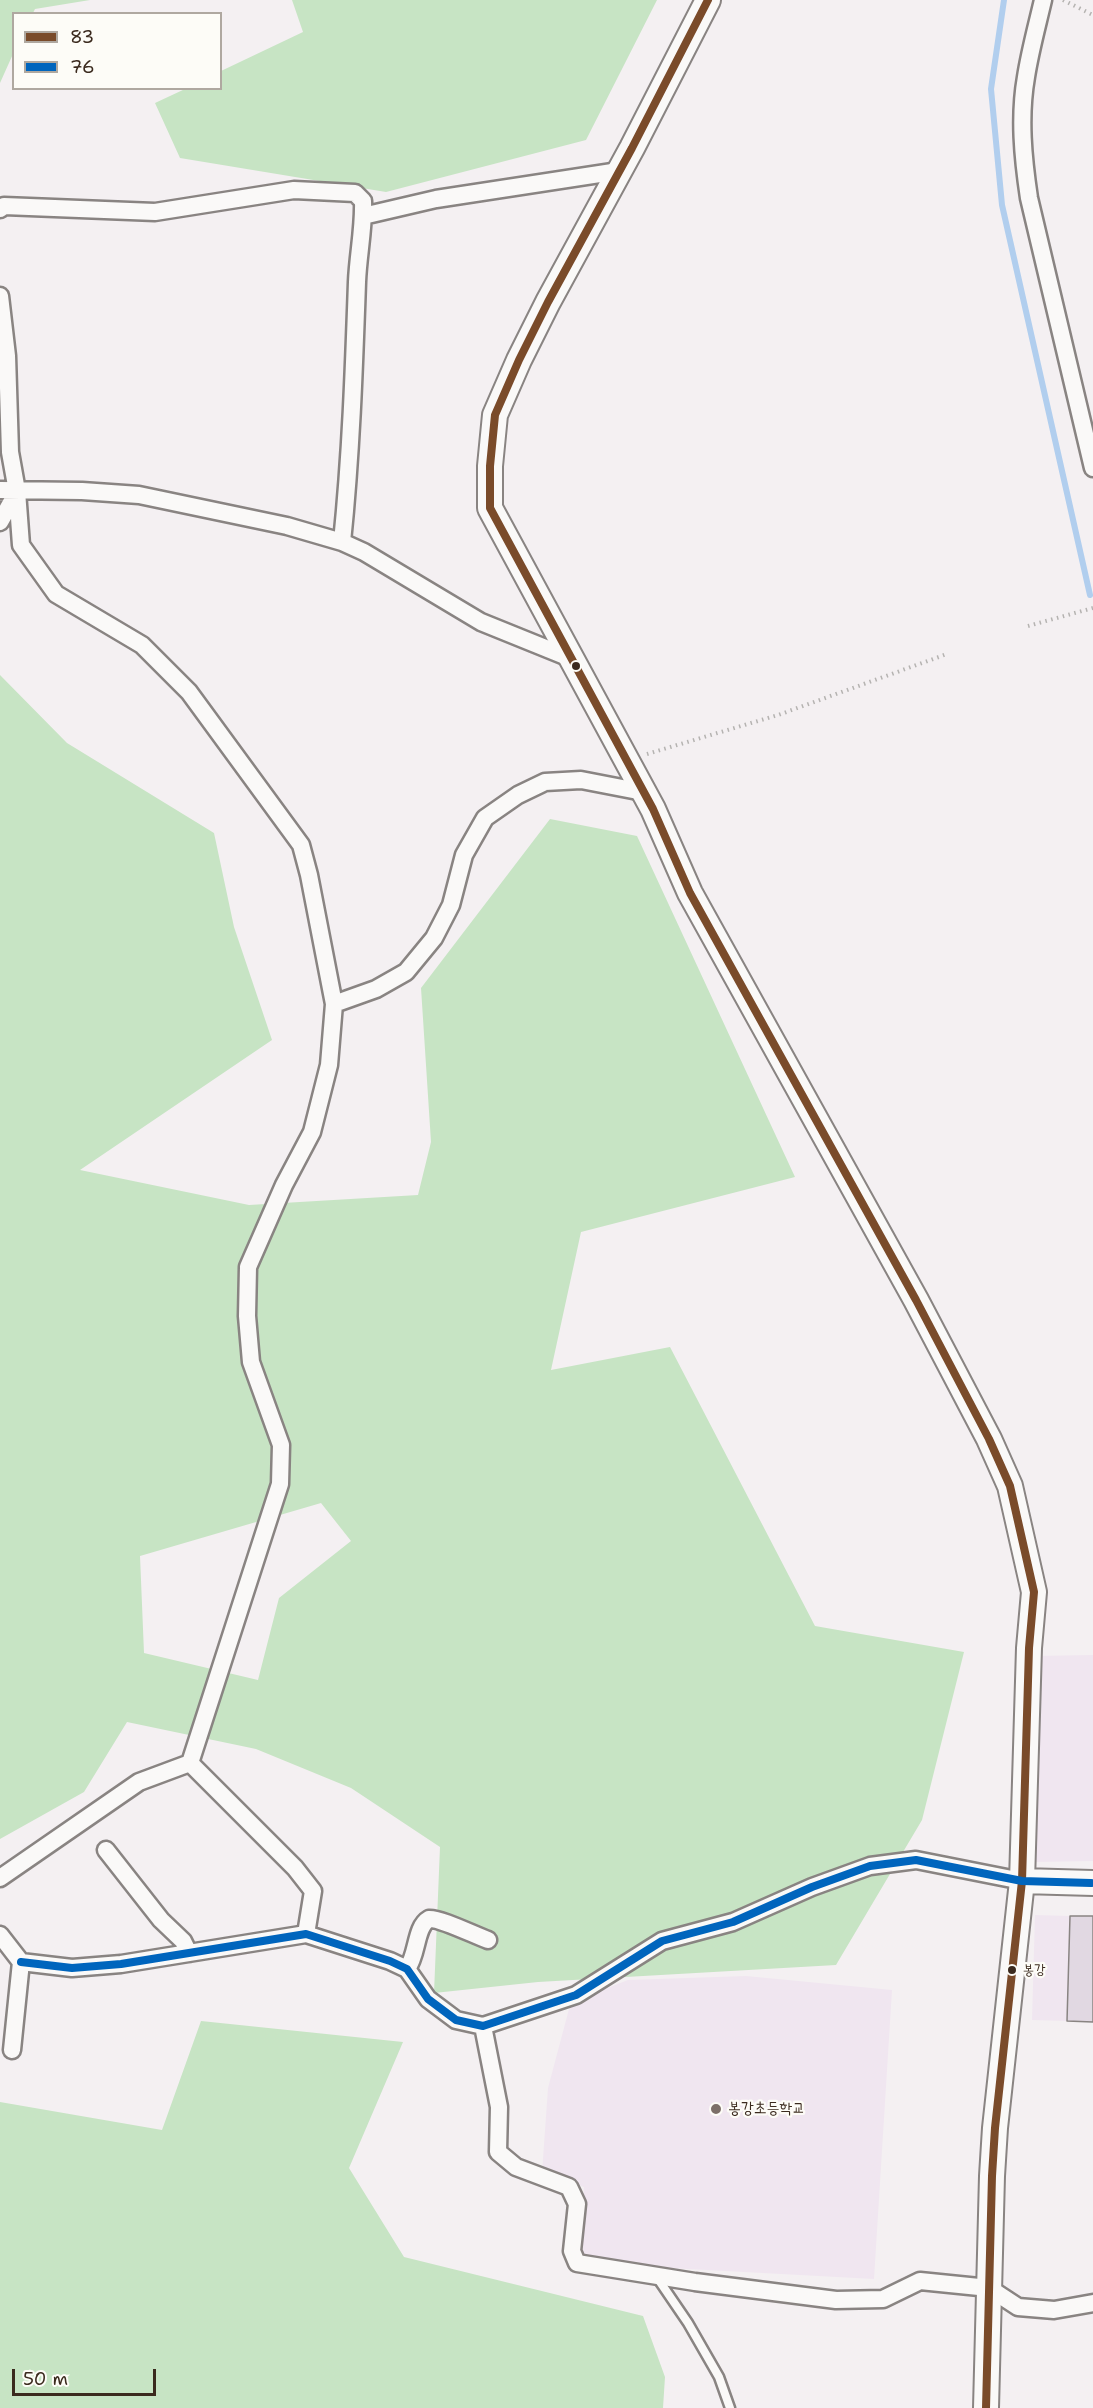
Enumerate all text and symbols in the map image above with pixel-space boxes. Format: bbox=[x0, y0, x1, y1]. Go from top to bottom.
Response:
legend bbox=[12, 12, 222, 90]
text: 83 bbox=[70, 25, 94, 49]
text: 76 bbox=[70, 55, 94, 79]
unlabelled marker bbox=[570, 660, 582, 672]
place label: 봉강 bbox=[1023, 1962, 1046, 1978]
marker: 봉강 bbox=[1006, 1964, 1018, 1976]
place label: 봉강초등학교 bbox=[728, 2099, 805, 2119]
marker: 봉강초등학교 bbox=[709, 2102, 723, 2116]
scale bar bbox=[15, 2357, 159, 2395]
text: 50 m bbox=[23, 2367, 68, 2391]

